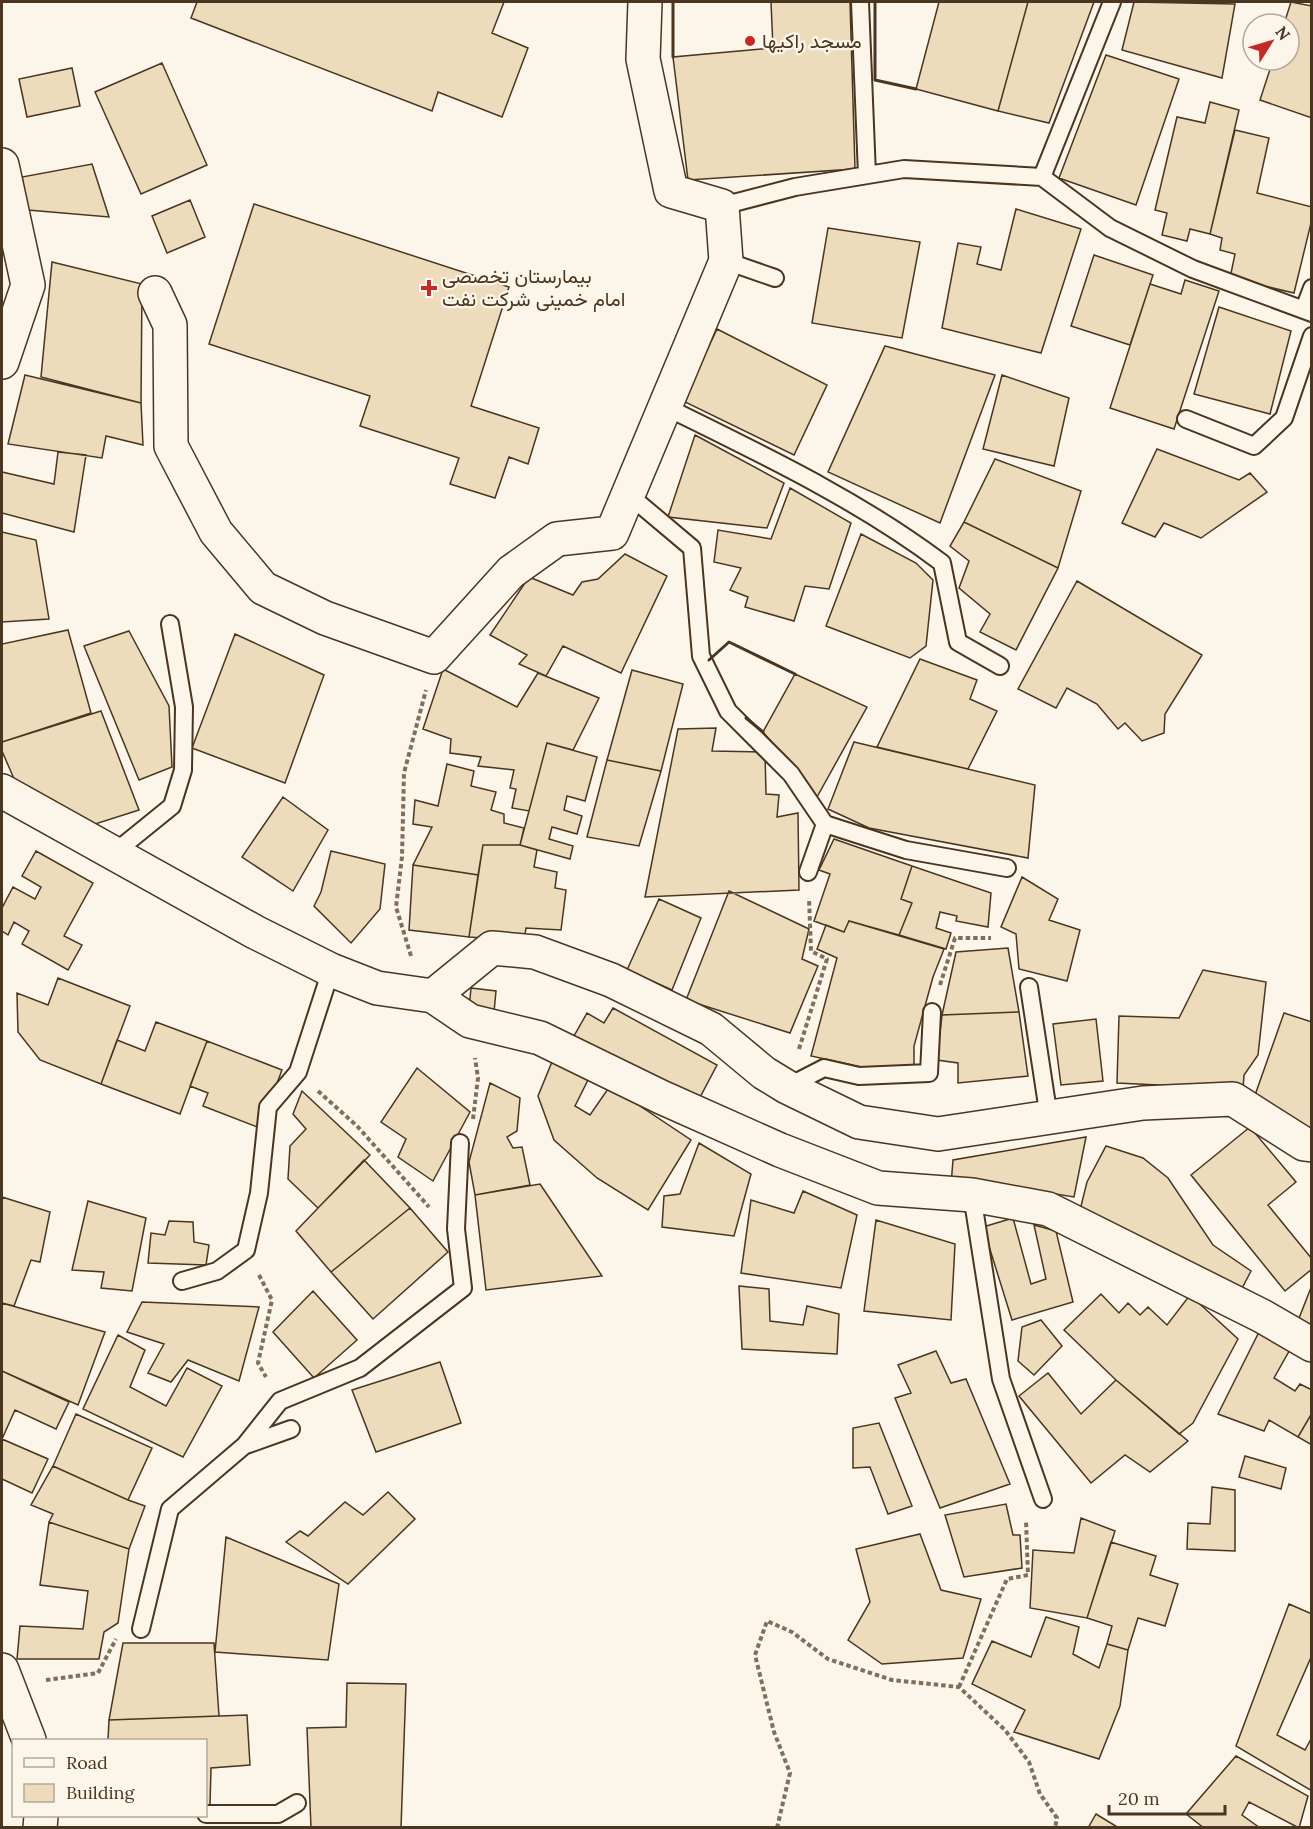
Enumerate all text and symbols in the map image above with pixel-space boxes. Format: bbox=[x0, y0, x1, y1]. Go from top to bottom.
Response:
north arrow bbox=[1241, 12, 1301, 72]
text: N bbox=[1271, 22, 1295, 44]
place label: مسجد راکیها bbox=[762, 28, 862, 54]
marker: مسجد راکیها bbox=[743, 34, 757, 48]
place label: بیمارستان تخصصی امام خمینی شرکت نفت bbox=[442, 263, 625, 312]
marker: بیمارستان تخصصی امام خمینی شرکت نفت bbox=[420, 279, 438, 297]
legend bbox=[12, 1739, 207, 1817]
text: Road bbox=[66, 1751, 108, 1774]
scale bar bbox=[1109, 1778, 1224, 1816]
text: Building bbox=[66, 1781, 136, 1804]
text: 20 m bbox=[1118, 1787, 1160, 1810]

